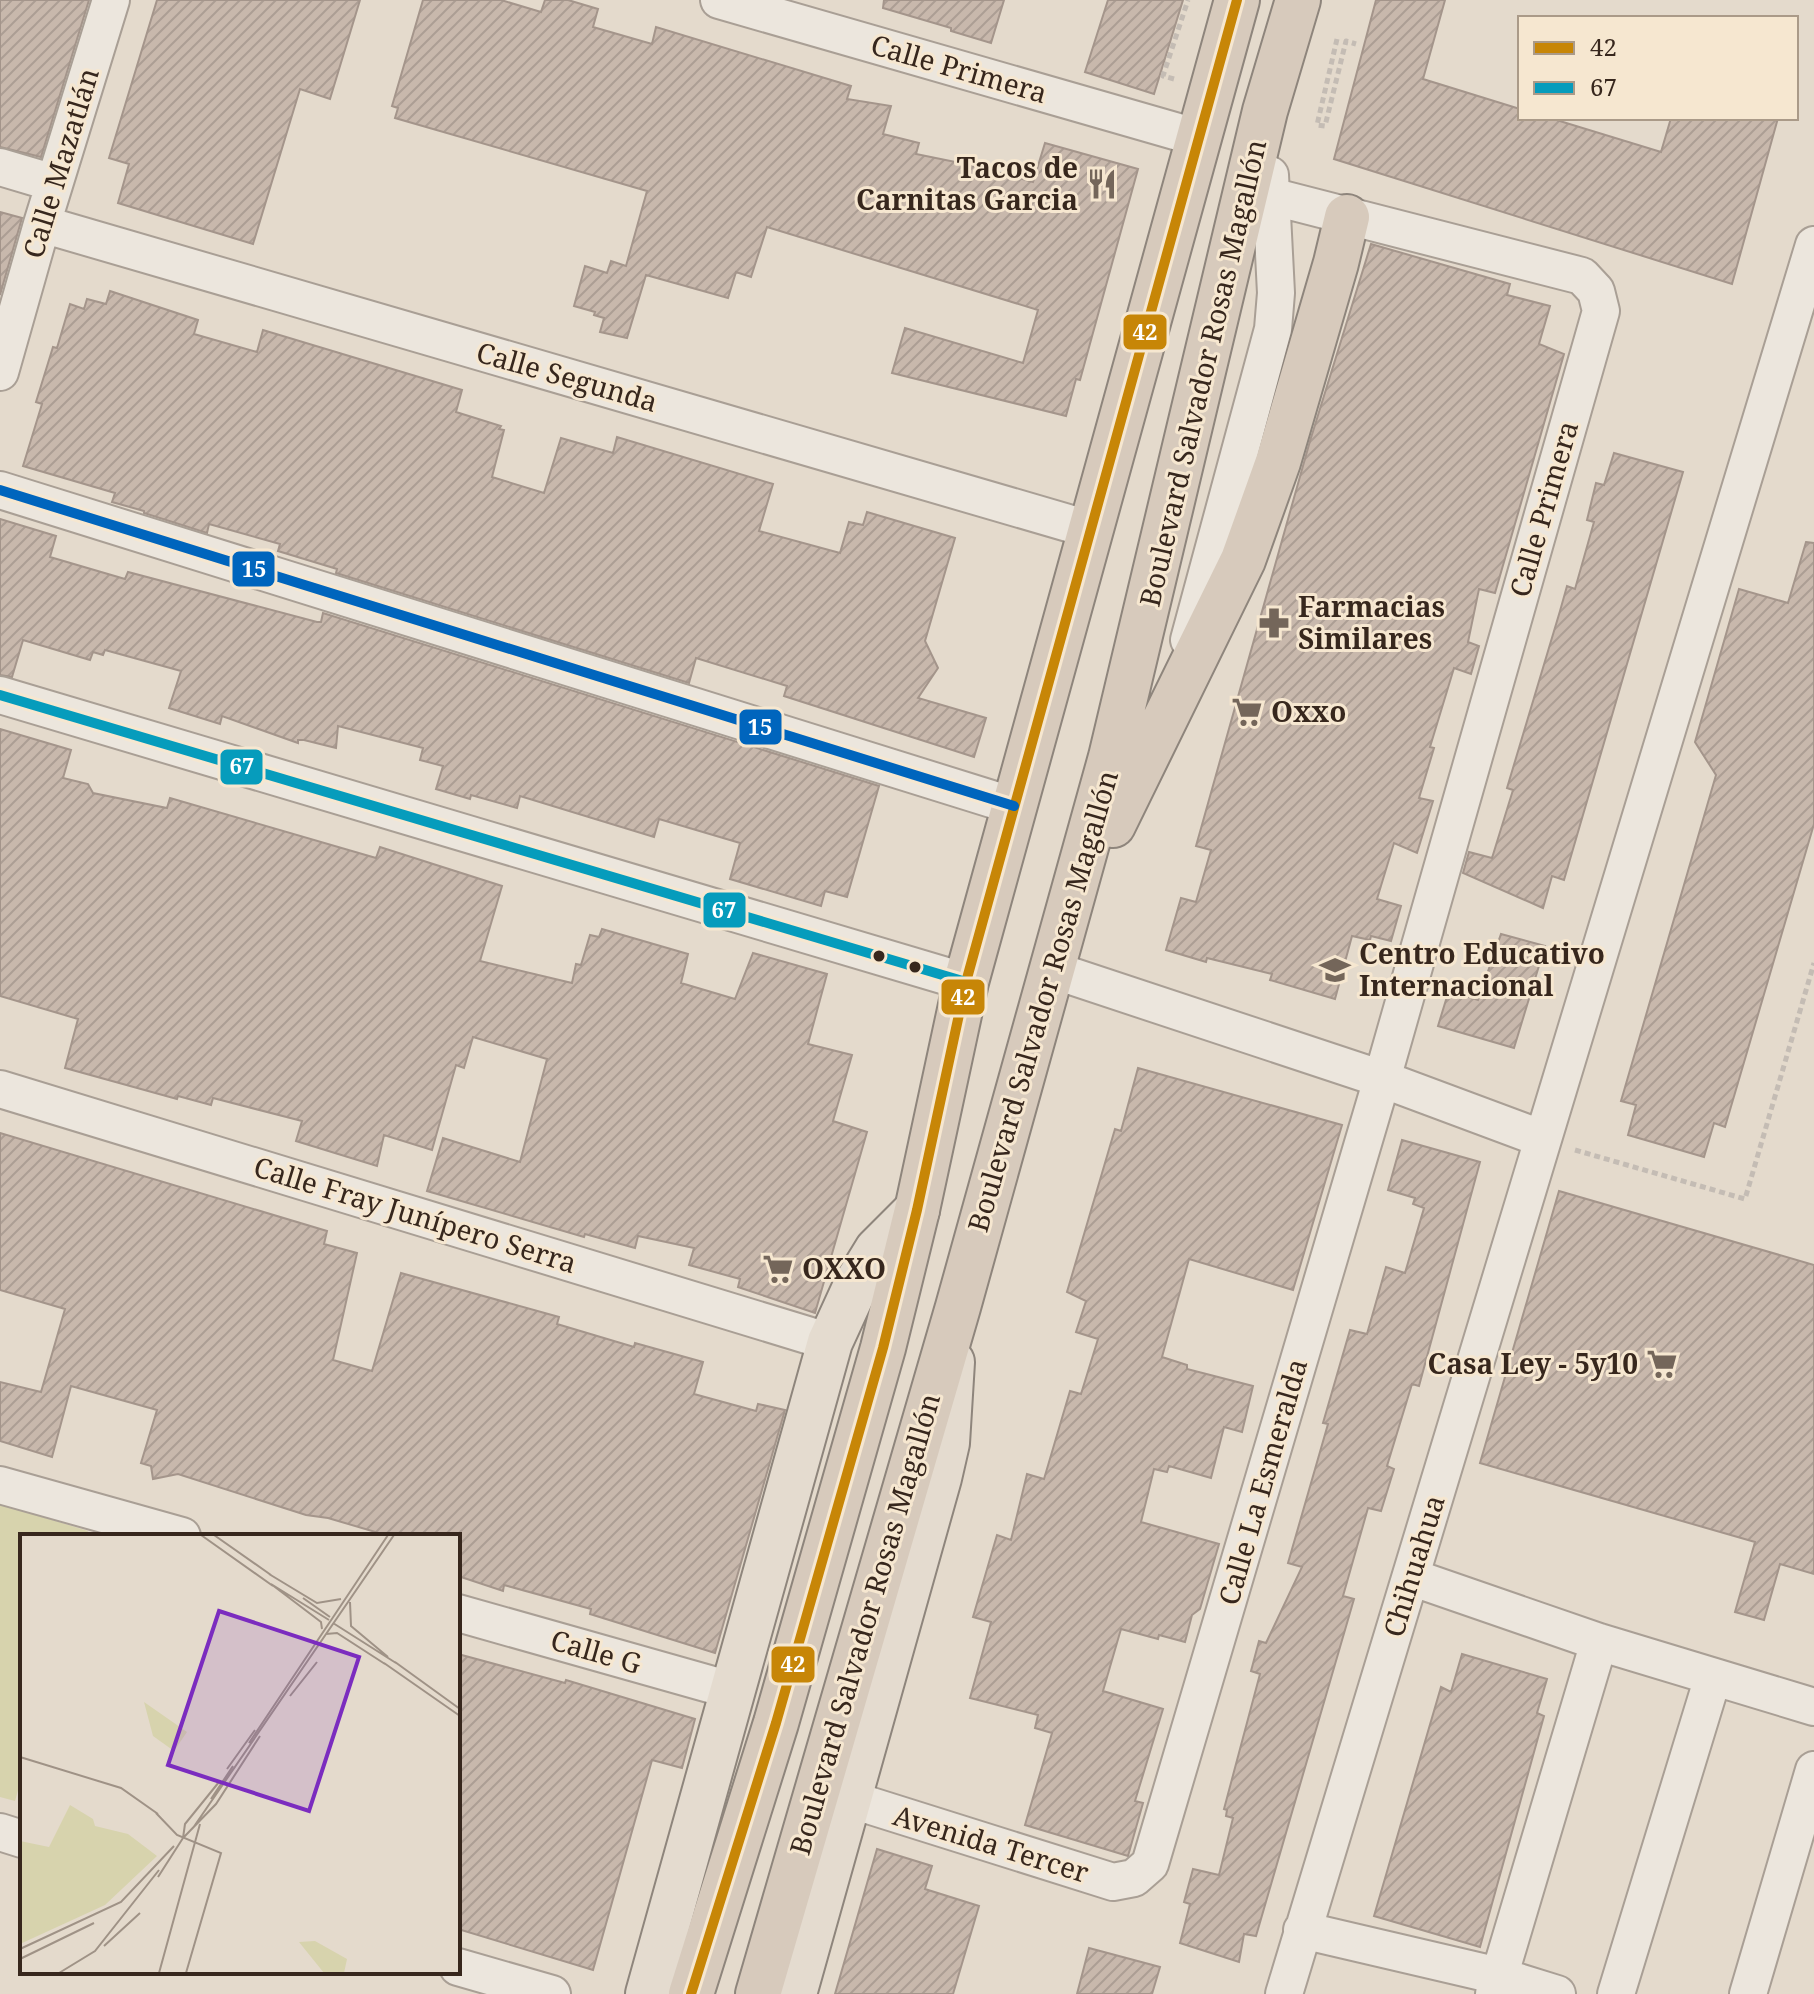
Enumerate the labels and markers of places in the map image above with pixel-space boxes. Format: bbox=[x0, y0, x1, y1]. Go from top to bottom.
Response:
place label: Tacos de Carnitas Garcia bbox=[856, 148, 1078, 218]
restaurant icon: Tacos de Carnitas Garcia bbox=[1085, 167, 1119, 201]
place label: Farmacias Similares bbox=[1298, 587, 1445, 657]
pharmacy icon: Farmacias Similares bbox=[1257, 606, 1291, 640]
place label: Oxxo bbox=[1271, 692, 1346, 730]
supermarket icon: Oxxo bbox=[1230, 695, 1264, 729]
place label: Centro Educativo Internacional bbox=[1359, 934, 1605, 1004]
unlabelled marker bbox=[871, 948, 887, 964]
school or university icon: Centro Educativo Internacional bbox=[1318, 953, 1352, 987]
unlabelled marker bbox=[907, 959, 923, 975]
place label: OXXO bbox=[802, 1249, 886, 1287]
supermarket icon: OXXO bbox=[761, 1252, 795, 1286]
place label: Casa Ley - 5y10 bbox=[1427, 1344, 1638, 1382]
supermarket icon: Casa Ley - 5y10 bbox=[1645, 1347, 1679, 1381]

